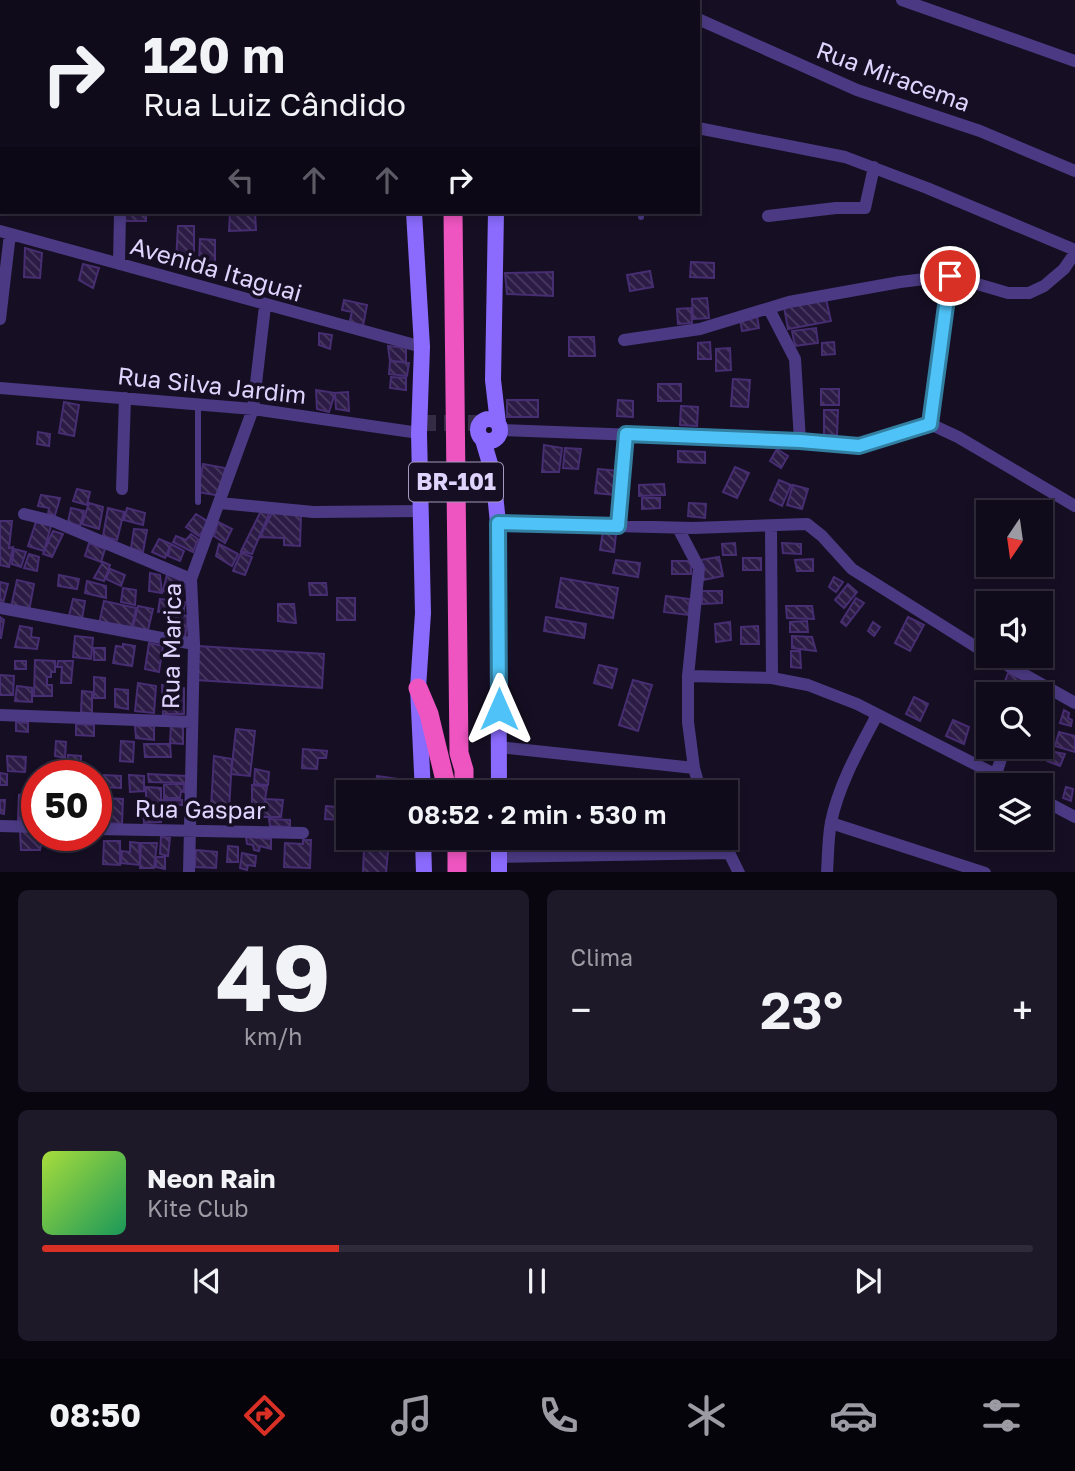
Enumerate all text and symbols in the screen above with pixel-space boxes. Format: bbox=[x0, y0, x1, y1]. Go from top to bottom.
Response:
text: 120 m bbox=[143, 25, 285, 84]
icon: right bbox=[28, 28, 119, 119]
street label: Rua Miracema bbox=[813, 34, 974, 117]
text: Rua Luiz Cândido bbox=[143, 85, 406, 123]
icon: left bbox=[222, 161, 260, 199]
icon: ahead bbox=[295, 161, 333, 199]
icon: ahead bbox=[368, 161, 406, 199]
icon: right bbox=[441, 161, 479, 199]
street label: Avenida Itaguai bbox=[127, 230, 305, 307]
pin bbox=[920, 246, 980, 306]
icon: arrive bbox=[931, 257, 969, 295]
street label: Rua Silva Jardim bbox=[116, 360, 308, 409]
road number: BR-101 bbox=[409, 462, 503, 502]
north arrow bbox=[976, 500, 1054, 578]
map controls bbox=[976, 500, 1053, 850]
street label: Rua Marica bbox=[155, 582, 186, 709]
button: sound bbox=[976, 591, 1053, 668]
position arrow bbox=[462, 672, 536, 746]
button: search bbox=[976, 682, 1053, 759]
speed limit sign: 50 bbox=[21, 760, 112, 851]
button: layers bbox=[976, 773, 1053, 850]
street label: Rua Gaspar bbox=[134, 793, 266, 824]
text: 08:52 · 2 min · 530 m bbox=[407, 799, 667, 830]
text: 49 bbox=[216, 922, 331, 1031]
text: Clima bbox=[571, 943, 633, 971]
text: 23° bbox=[760, 978, 843, 1040]
text: − bbox=[571, 987, 591, 1032]
text: + bbox=[1012, 987, 1033, 1032]
text: km/h bbox=[244, 1022, 303, 1050]
text: Neon Rain bbox=[147, 1163, 276, 1194]
text: Kite Club bbox=[147, 1194, 248, 1222]
icon: previous bbox=[188, 1262, 226, 1300]
icon: pause bbox=[518, 1262, 556, 1300]
icon: next bbox=[849, 1262, 887, 1300]
icon: directions bbox=[240, 1391, 289, 1440]
icon: music bbox=[387, 1391, 436, 1440]
icon: phone bbox=[534, 1391, 583, 1440]
icon: climate bbox=[682, 1391, 731, 1440]
icon: car bbox=[829, 1391, 878, 1440]
icon: filters bbox=[977, 1391, 1026, 1440]
text: 08:50 bbox=[49, 1396, 141, 1434]

